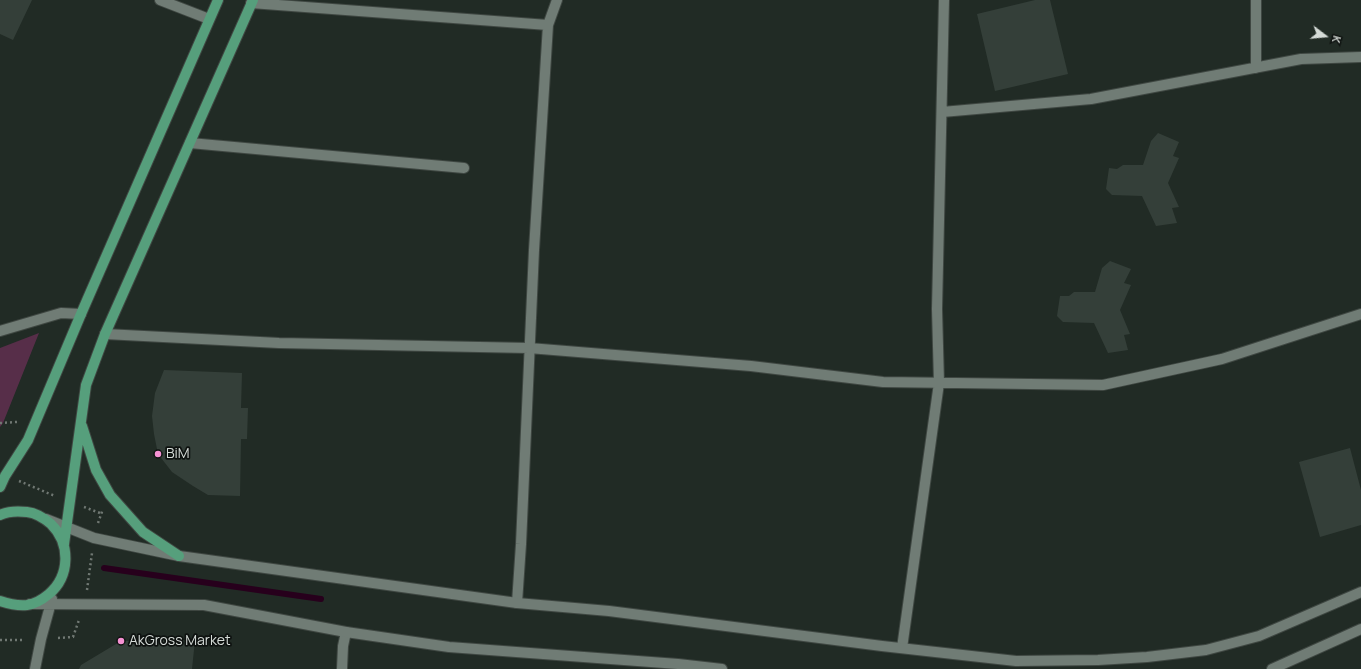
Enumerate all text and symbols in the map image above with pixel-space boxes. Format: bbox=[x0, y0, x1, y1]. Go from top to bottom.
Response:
north arrow bbox=[1305, 16, 1345, 56]
text: K bbox=[1329, 34, 1345, 45]
place label: BiM bbox=[166, 446, 190, 462]
marker: BiM bbox=[153, 449, 163, 459]
place label: AkGross Market bbox=[129, 633, 230, 649]
marker: AkGross Market bbox=[116, 636, 126, 646]

